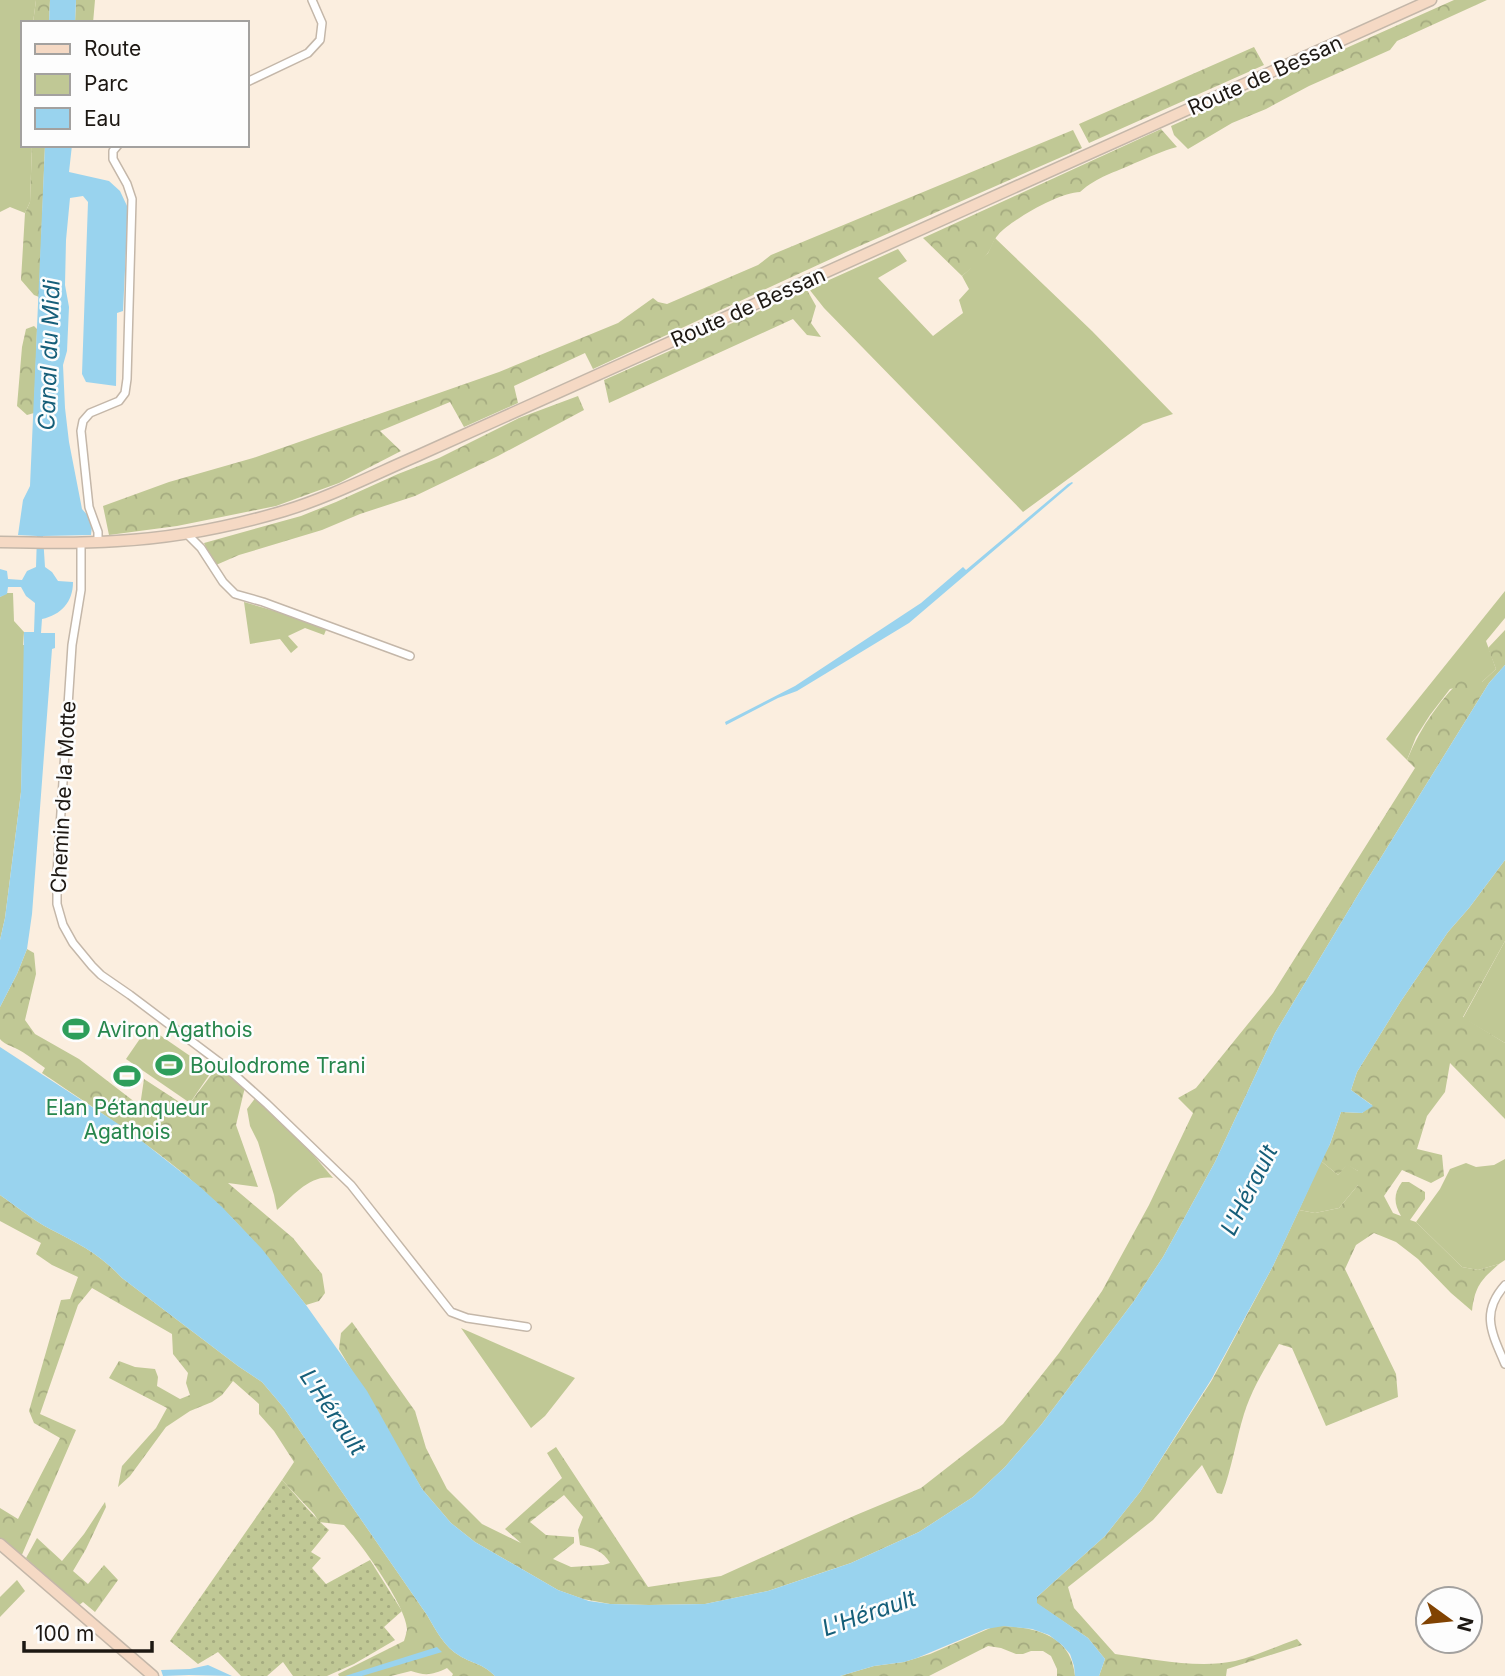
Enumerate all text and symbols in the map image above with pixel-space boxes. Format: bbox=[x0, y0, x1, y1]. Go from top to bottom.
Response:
legend bbox=[21, 21, 248, 147]
street label: Route de Bessan bbox=[1184, 30, 1346, 120]
text: Route bbox=[84, 36, 141, 61]
text: Parc bbox=[84, 71, 129, 96]
text: Eau bbox=[84, 106, 121, 131]
street label: Route de Bessan bbox=[667, 262, 829, 352]
water label: Canal du Midi bbox=[32, 279, 66, 431]
street label: Chemin de la Motte bbox=[45, 700, 81, 894]
sports icon: Aviron Agathois bbox=[61, 1014, 91, 1044]
place label: Aviron Agathois bbox=[97, 1017, 253, 1042]
sports icon: Boulodrome Trani bbox=[154, 1050, 184, 1080]
place label: Boulodrome Trani bbox=[190, 1053, 366, 1078]
sports icon: Elan Pétanqueur Agathois bbox=[112, 1061, 142, 1091]
place label: Elan Pétanqueur Agathois bbox=[46, 1095, 208, 1144]
water label: L'Hérault bbox=[1214, 1140, 1284, 1240]
water label: L'Hérault bbox=[294, 1364, 372, 1461]
water label: L'Hérault bbox=[818, 1584, 920, 1642]
north arrow bbox=[1414, 1585, 1484, 1655]
scale bar bbox=[24, 1610, 152, 1654]
text: N bbox=[1452, 1614, 1478, 1634]
text: 100 m bbox=[35, 1621, 94, 1646]

